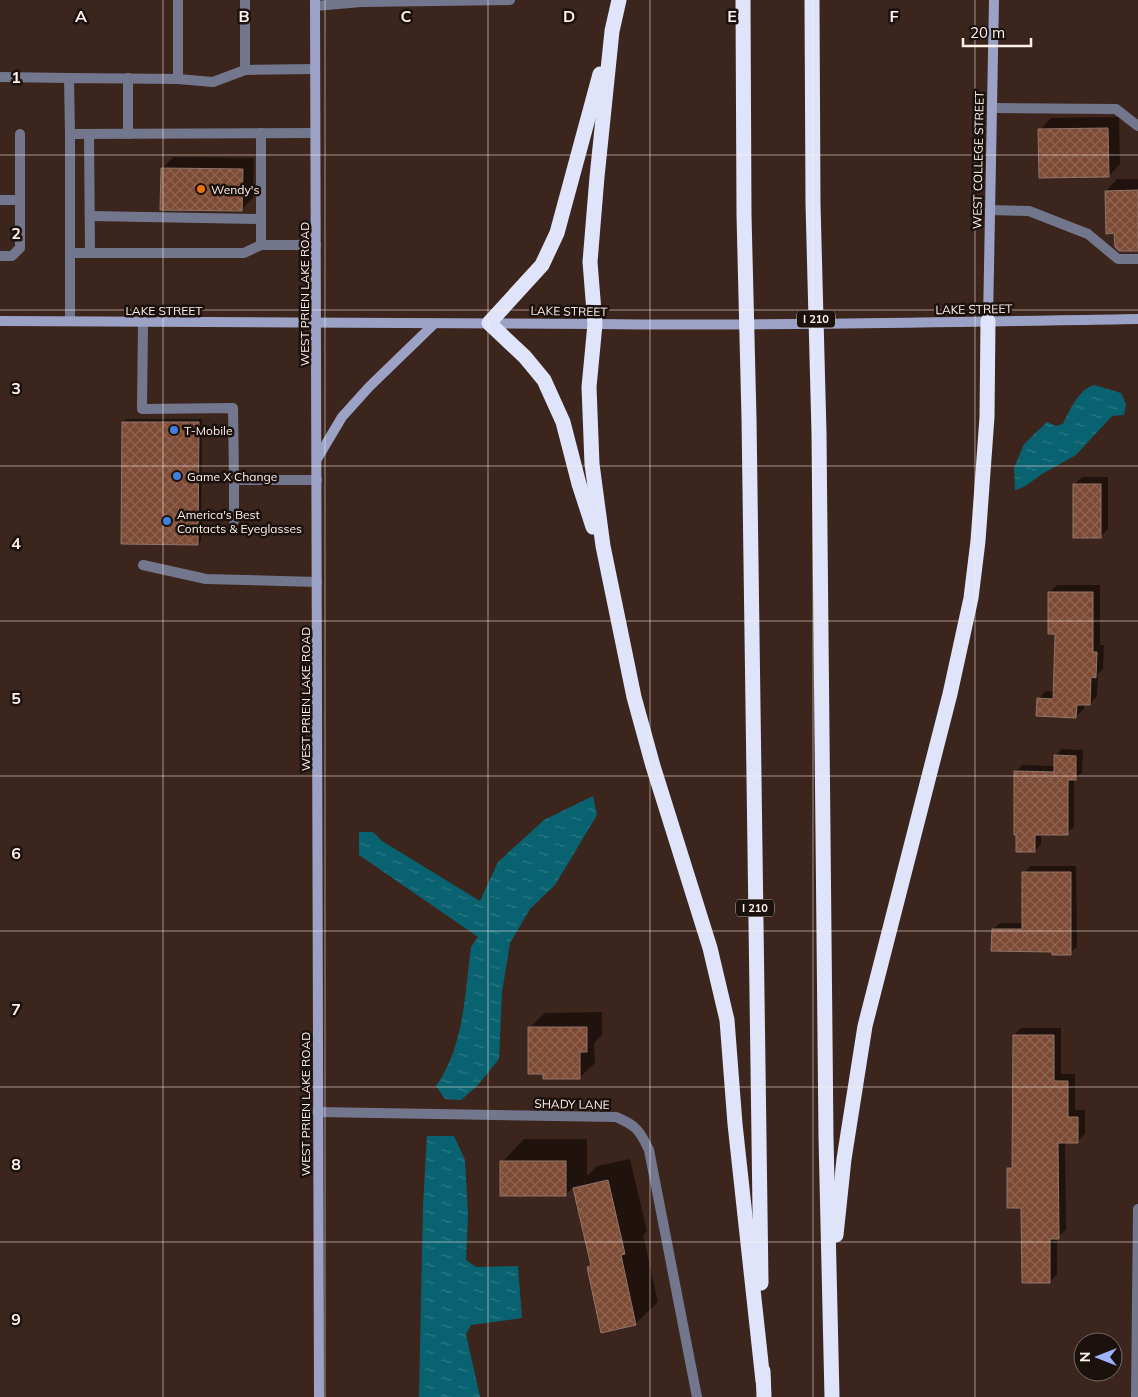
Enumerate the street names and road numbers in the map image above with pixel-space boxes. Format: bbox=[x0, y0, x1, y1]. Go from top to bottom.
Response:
street label: WEST COLLEGE STREET bbox=[969, 90, 987, 229]
street label: WEST PRIEN LAKE ROAD bbox=[297, 222, 312, 366]
street label: LAKE STREET bbox=[935, 301, 1013, 317]
street label: LAKE STREET bbox=[126, 303, 203, 318]
street label: LAKE STREET bbox=[530, 303, 608, 319]
road number: I 210 bbox=[797, 310, 835, 328]
street label: WEST PRIEN LAKE ROAD bbox=[298, 627, 313, 771]
road number: I 210 bbox=[736, 900, 774, 916]
street label: WEST PRIEN LAKE ROAD bbox=[298, 1032, 313, 1176]
street label: SHADY LANE bbox=[534, 1096, 610, 1112]

